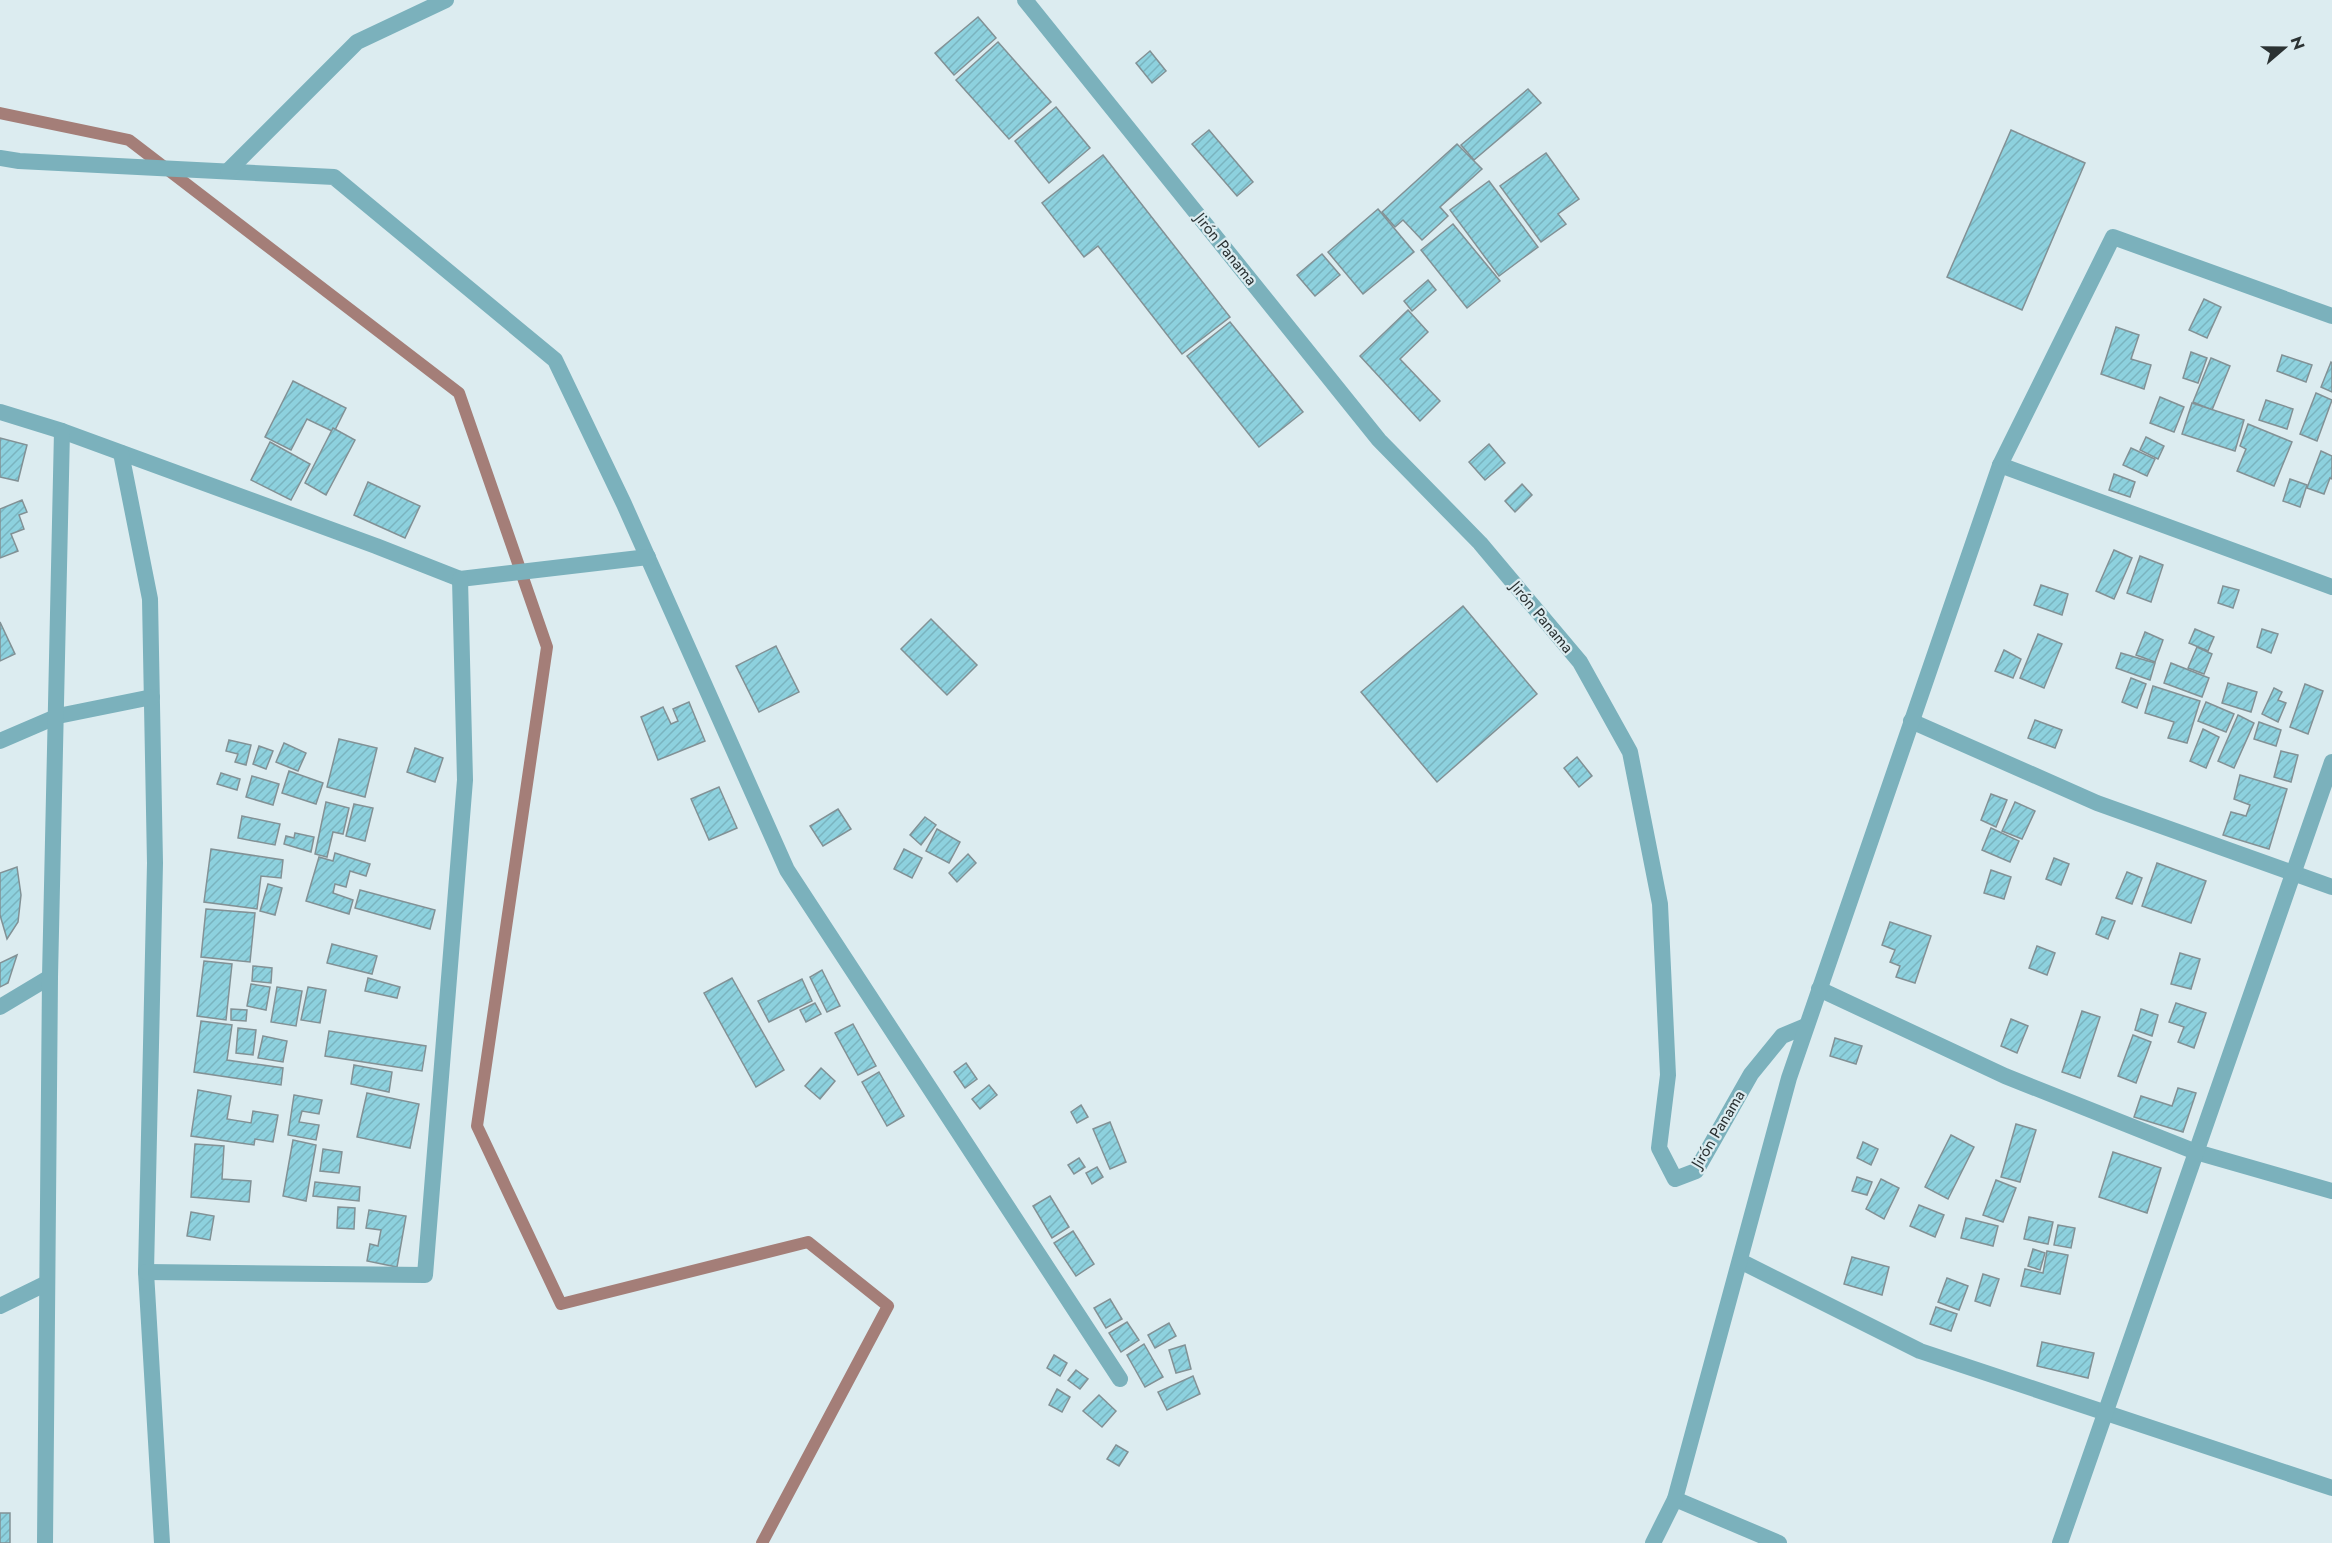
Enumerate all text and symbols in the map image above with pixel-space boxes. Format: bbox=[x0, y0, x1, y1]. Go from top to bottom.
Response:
north arrow bbox=[2254, 18, 2314, 78]
text: N bbox=[2285, 33, 2311, 53]
street label: Jirón Panama bbox=[1188, 206, 1262, 290]
street label: Jirón Panama bbox=[1504, 575, 1579, 658]
street label: Jirón Panama bbox=[1685, 1086, 1750, 1174]

